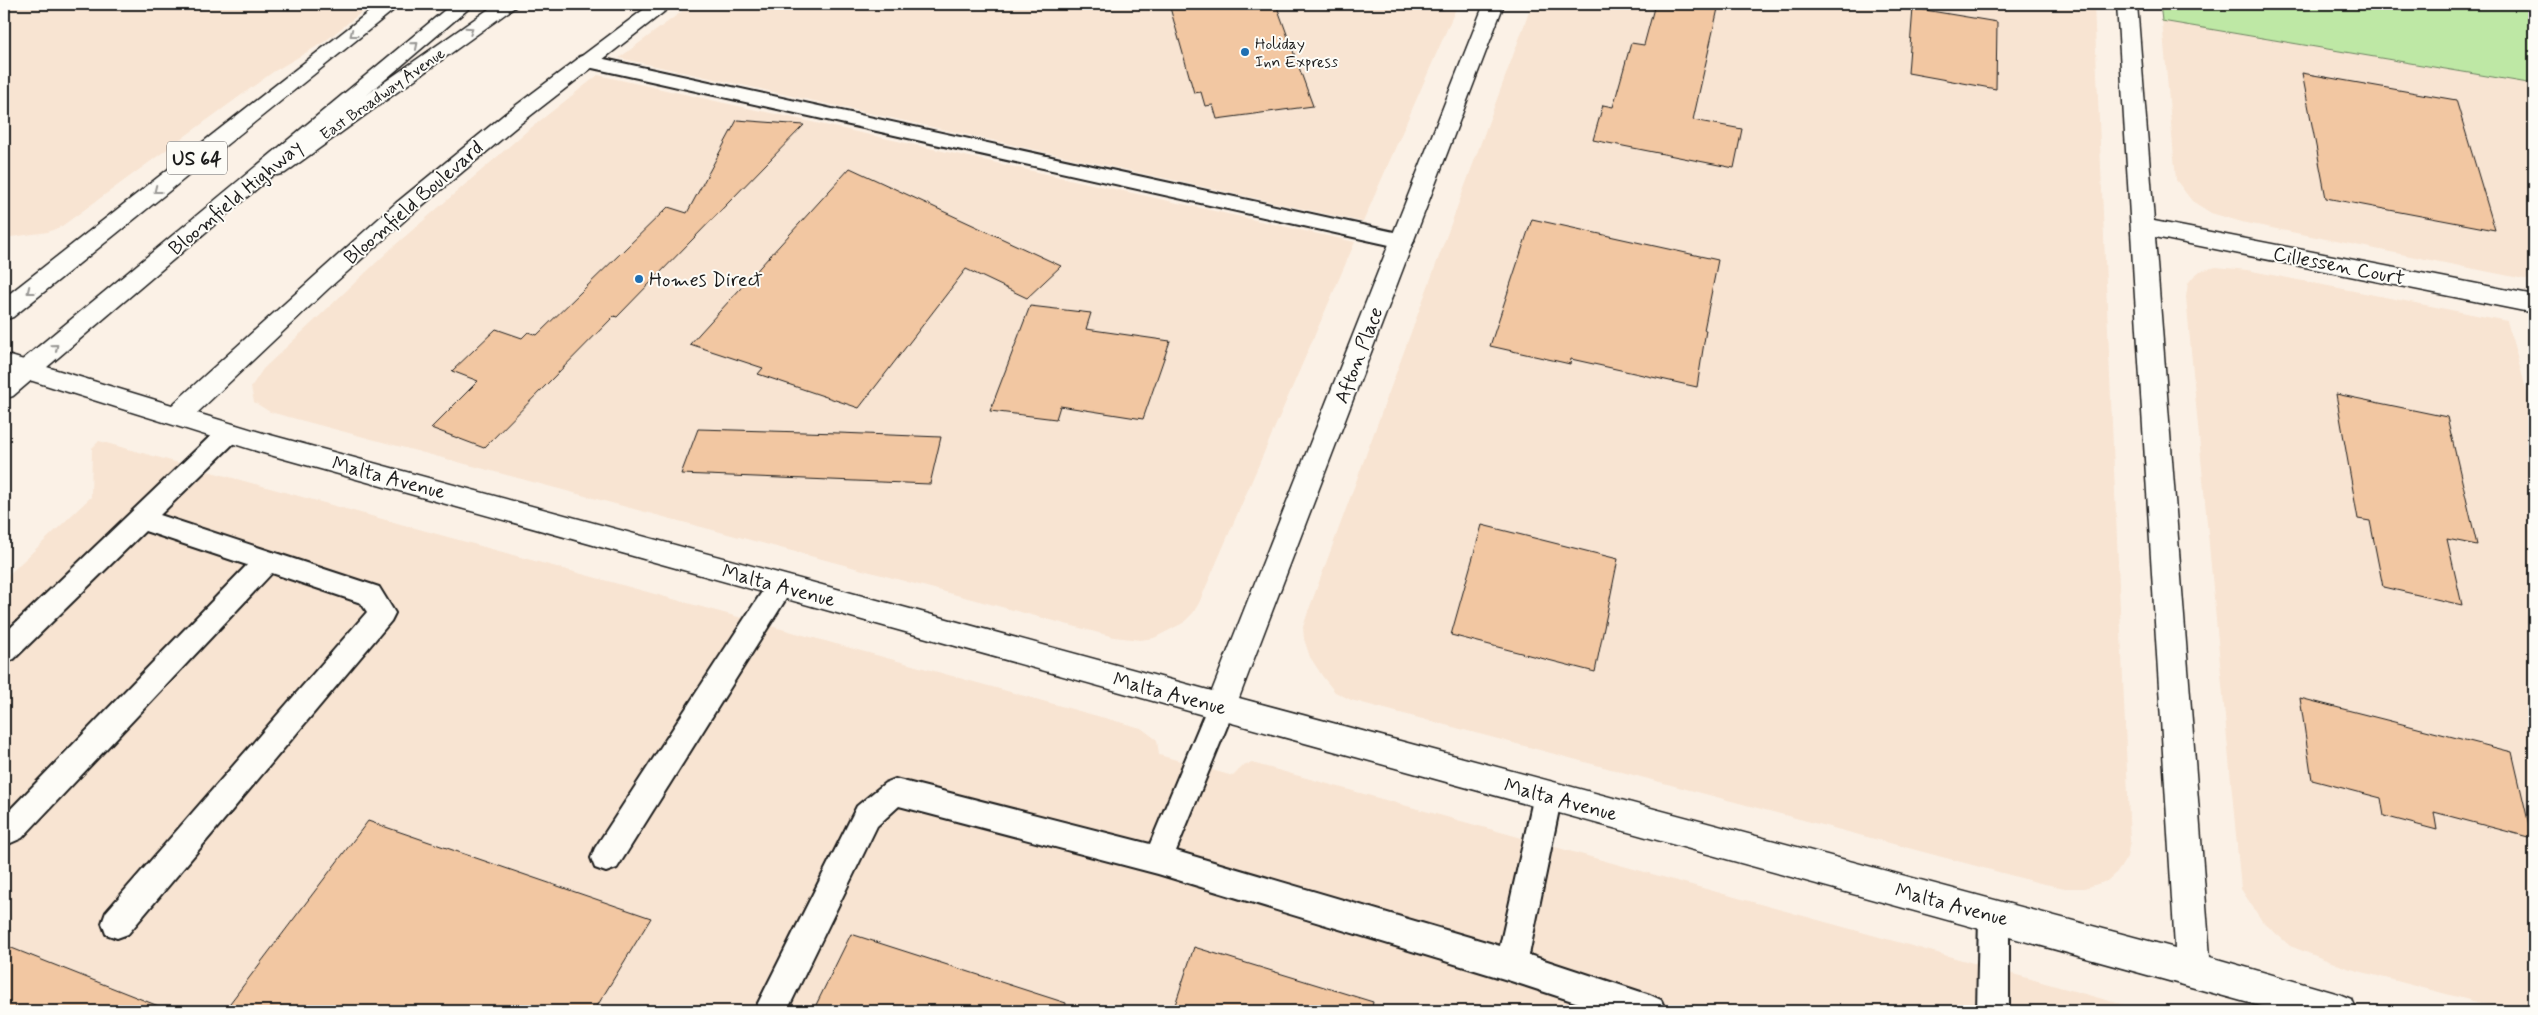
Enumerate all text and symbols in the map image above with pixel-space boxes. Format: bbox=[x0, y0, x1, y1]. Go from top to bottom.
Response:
one-way arrow bbox=[465, 27, 474, 36]
one-way arrow bbox=[350, 29, 359, 37]
place label: Holiday Inn Express bbox=[1255, 34, 1338, 73]
one-way arrow bbox=[410, 42, 419, 51]
street label: East Broadway Avenue bbox=[316, 43, 450, 145]
marker: Holiday Inn Express bbox=[1239, 46, 1251, 58]
street label: Bloomfield Highway bbox=[163, 134, 309, 262]
street label: Bloomfield Boulevard bbox=[338, 135, 490, 271]
road number: US 64 bbox=[167, 142, 227, 174]
one-way arrow bbox=[154, 184, 163, 192]
street label: Cillessen Court bbox=[2271, 240, 2407, 292]
place label: Homes Direct bbox=[649, 267, 763, 294]
marker: Homes Direct bbox=[633, 273, 645, 285]
one-way arrow bbox=[27, 285, 36, 293]
street label: Afton Place bbox=[1329, 303, 1390, 408]
one-way arrow bbox=[49, 343, 58, 352]
street label: Malta Avenue bbox=[329, 450, 448, 507]
street label: Malta Avenue bbox=[719, 558, 838, 615]
street label: Malta Avenue bbox=[1110, 666, 1229, 723]
street label: Malta Avenue bbox=[1501, 772, 1620, 829]
street label: Malta Avenue bbox=[1892, 877, 2011, 934]

